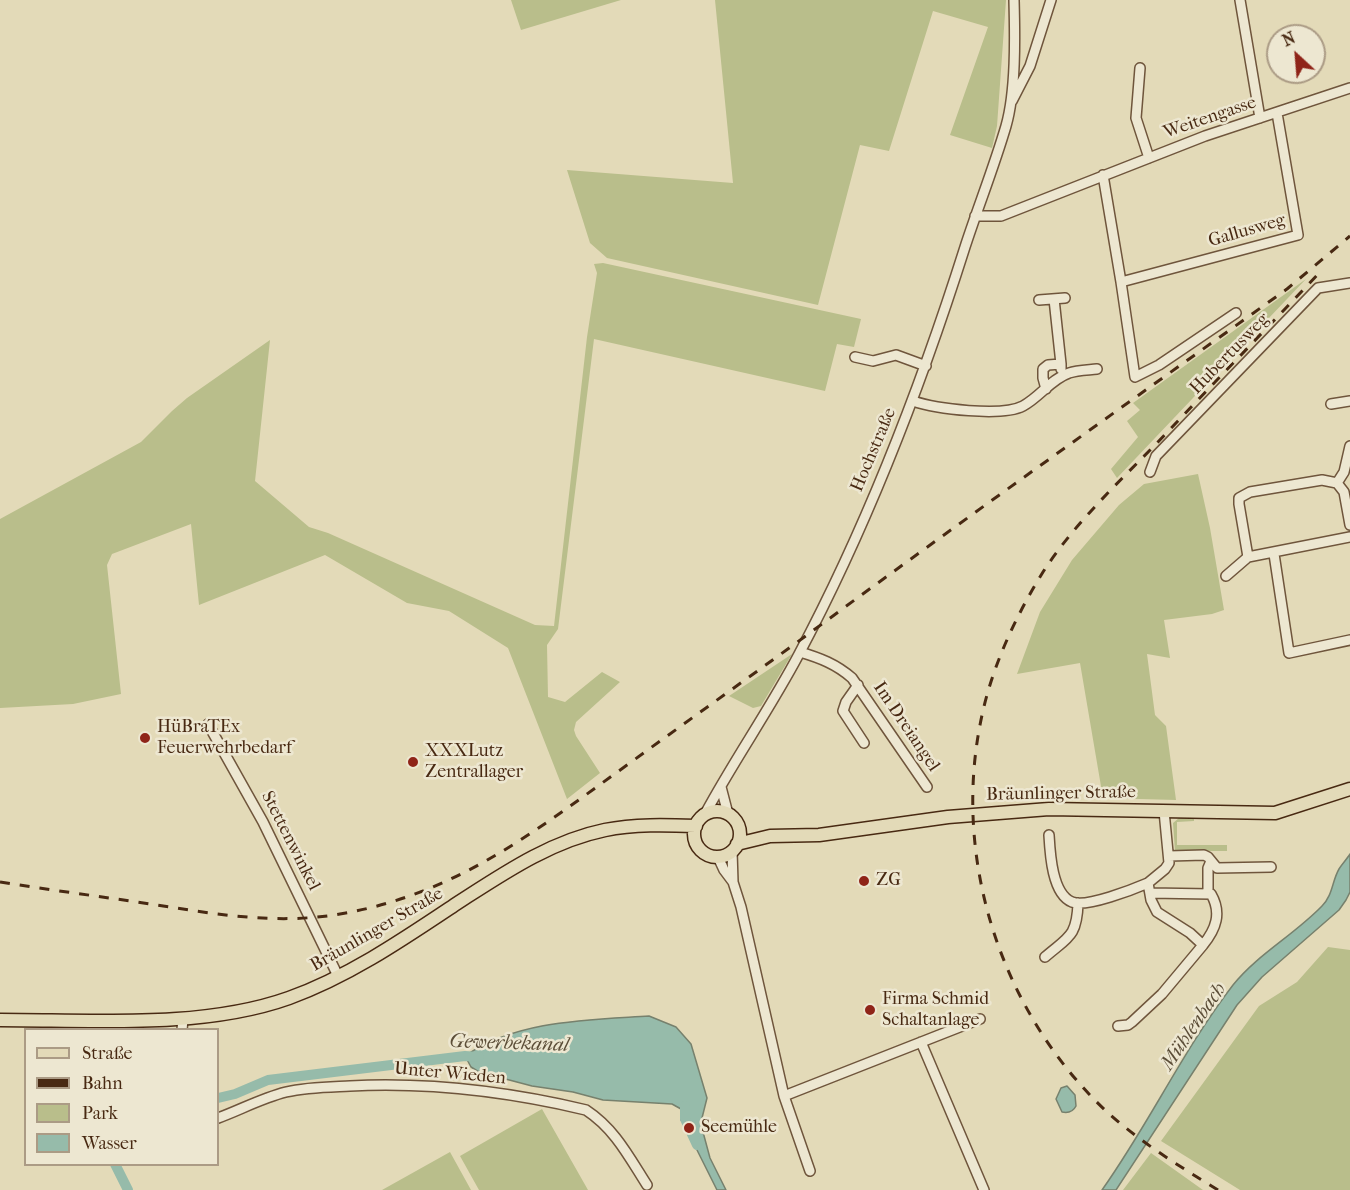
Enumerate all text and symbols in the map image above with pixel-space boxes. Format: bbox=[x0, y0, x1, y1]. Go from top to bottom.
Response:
north arrow bbox=[1266, 24, 1326, 84]
text: N bbox=[1279, 28, 1298, 50]
street label: Weitengasse bbox=[1161, 92, 1259, 144]
street label: Gallusweg bbox=[1206, 210, 1288, 252]
street label: Hubertusweg bbox=[1186, 309, 1274, 399]
street label: Hochstraße bbox=[847, 405, 901, 495]
street label: Im Dreiangel bbox=[868, 678, 944, 776]
place label: HüBraTEx Feuerwehrbedarf bbox=[157, 717, 292, 760]
marker: HüBraTEx Feuerwehrbedarf bbox=[138, 731, 152, 745]
place label: XXXLutz Zentrallager bbox=[425, 741, 523, 783]
marker: XXXLutz Zentrallager bbox=[406, 755, 420, 769]
street label: Bräunlinger Straße bbox=[986, 782, 1136, 806]
street label: Stettenwinkel bbox=[256, 788, 324, 894]
place label: ZG bbox=[876, 870, 901, 892]
marker: ZG bbox=[857, 874, 871, 888]
street label: Bräunlinger Straße bbox=[307, 883, 447, 977]
water label: Mühlenbach bbox=[1156, 979, 1232, 1075]
place label: Firma Schmid Schaltanlage bbox=[882, 989, 989, 1032]
marker: Firma Schmid Schaltanlage bbox=[863, 1003, 877, 1017]
legend bbox=[24, 1028, 219, 1166]
water label: Gewerbekanal bbox=[449, 1030, 569, 1058]
text: Straße bbox=[82, 1043, 132, 1064]
street label: Unter Wieden bbox=[393, 1058, 507, 1090]
text: Bahn bbox=[82, 1073, 123, 1094]
text: Park bbox=[82, 1103, 118, 1124]
place label: Seemühle bbox=[701, 1117, 777, 1139]
marker: Seemühle bbox=[682, 1121, 696, 1135]
text: Wasser bbox=[82, 1133, 137, 1154]

